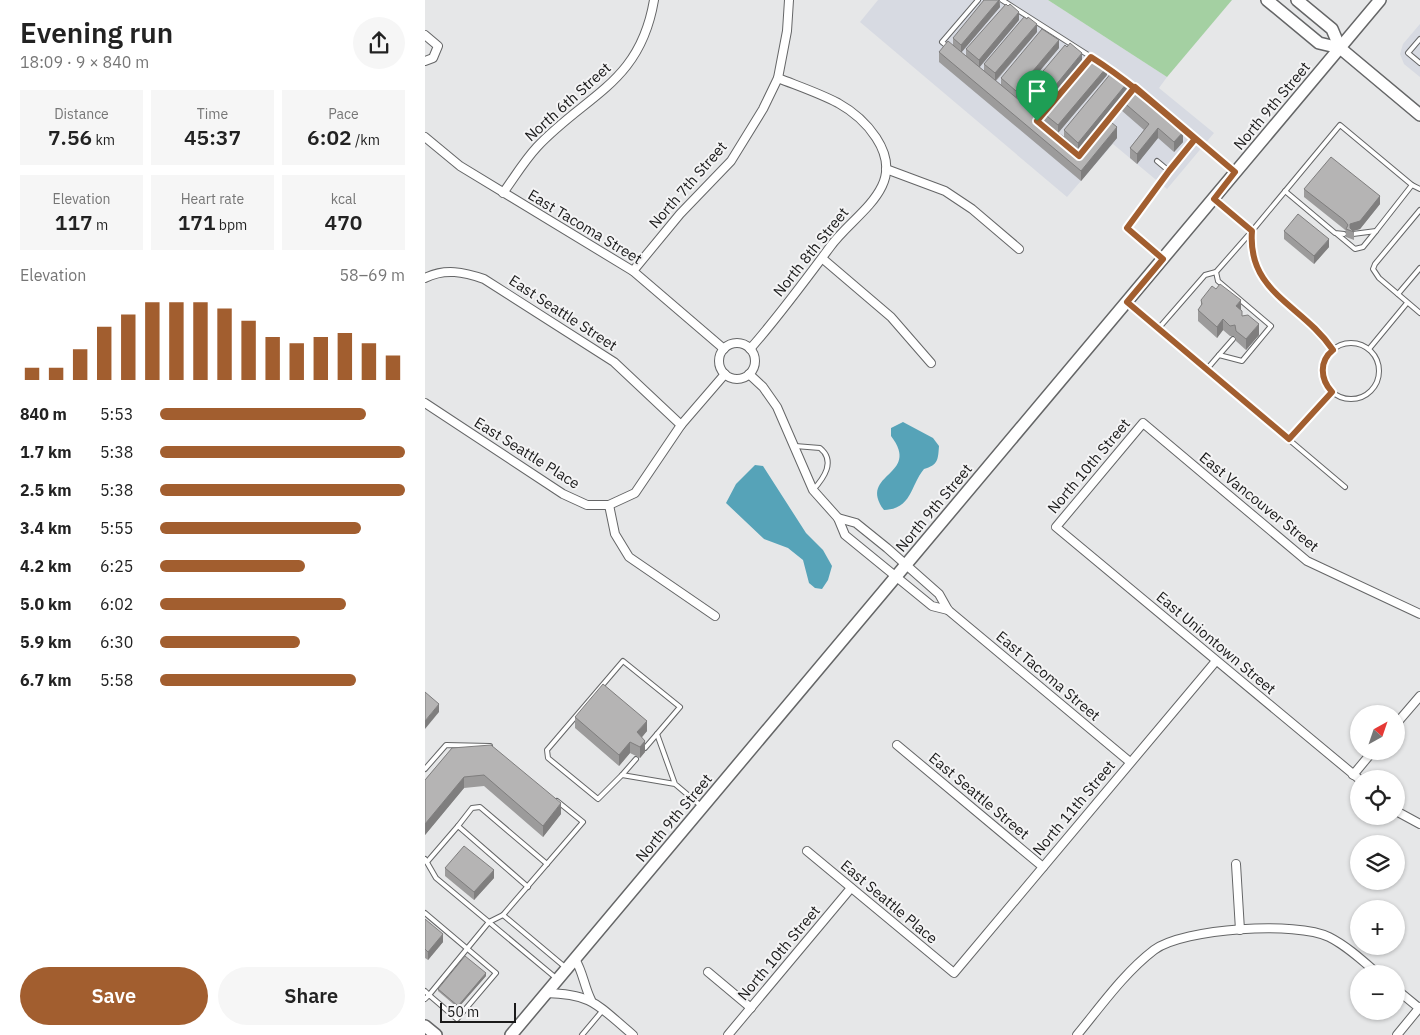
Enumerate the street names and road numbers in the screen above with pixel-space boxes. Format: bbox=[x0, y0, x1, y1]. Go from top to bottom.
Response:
street label: North 6th Street bbox=[521, 58, 615, 145]
street label: North 9th Street bbox=[1229, 58, 1314, 154]
street label: North 7th Street bbox=[645, 137, 731, 232]
street label: East Tacoma Street bbox=[525, 185, 646, 268]
street label: North 8th Street bbox=[769, 203, 852, 300]
street label: East Seattle Street bbox=[506, 271, 621, 355]
street label: East Seattle Place bbox=[471, 413, 584, 493]
street label: North 10th Street bbox=[1043, 414, 1134, 517]
street label: East Vancouver Street bbox=[1196, 448, 1323, 556]
street label: North 9th Street bbox=[891, 460, 976, 556]
street label: East Uniontown Street bbox=[1153, 587, 1280, 698]
street label: East Tacoma Street bbox=[992, 627, 1104, 725]
street label: East Seattle Street bbox=[925, 748, 1033, 843]
street label: North 11th Street bbox=[1028, 756, 1119, 859]
street label: North 9th Street bbox=[631, 770, 716, 866]
street label: East Seattle Place bbox=[837, 856, 942, 948]
street label: North 10th Street bbox=[733, 901, 824, 1004]

